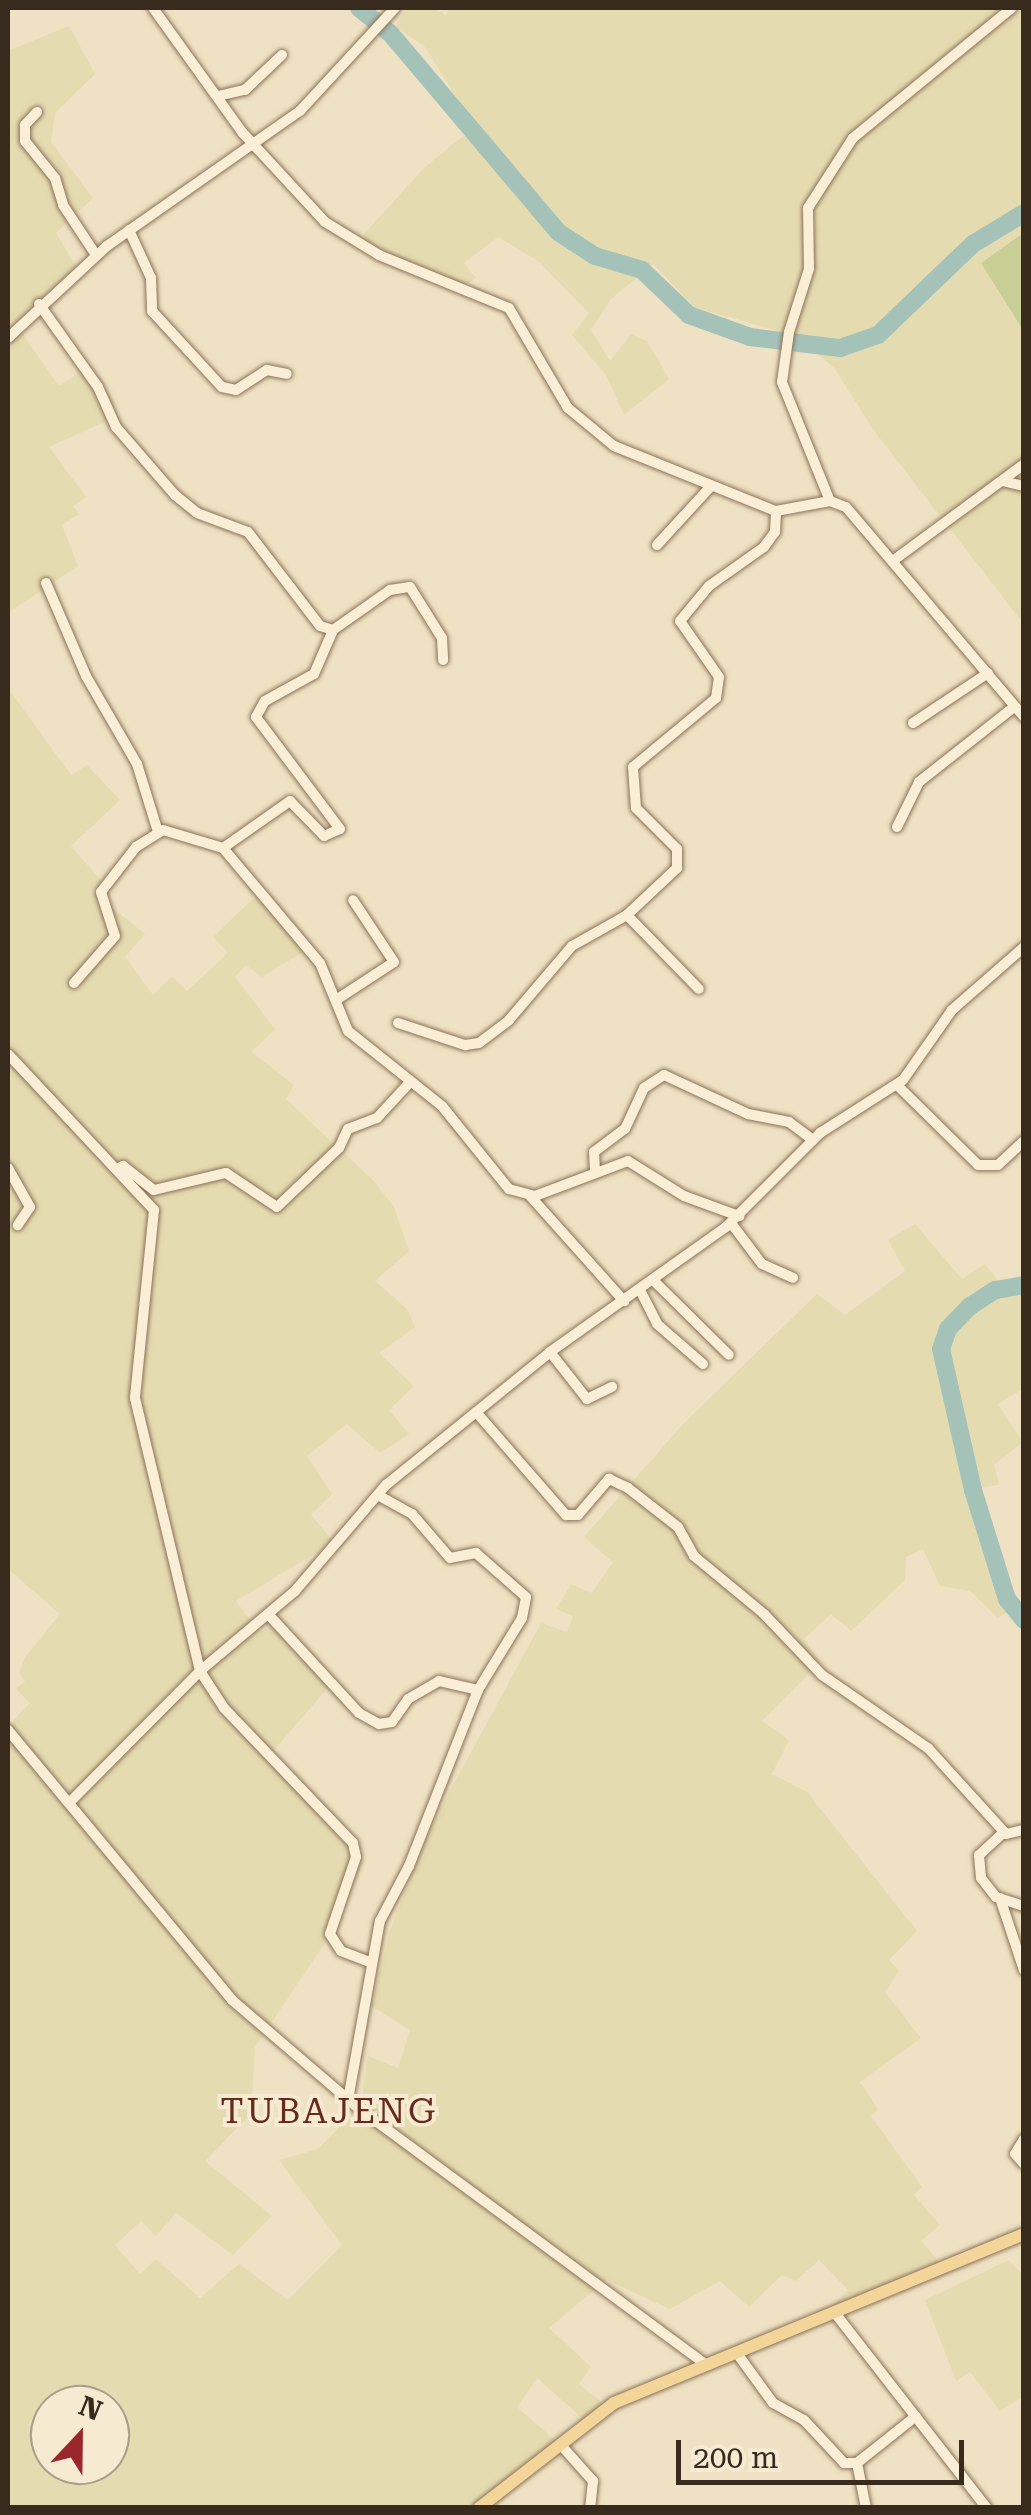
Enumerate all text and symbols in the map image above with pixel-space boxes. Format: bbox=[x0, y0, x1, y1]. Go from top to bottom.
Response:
district label: TUBAJENG bbox=[220, 2091, 438, 2133]
north arrow bbox=[30, 2385, 130, 2485]
text: N bbox=[74, 2389, 107, 2428]
scale bar bbox=[681, 2420, 968, 2482]
text: 200 m bbox=[693, 2440, 778, 2475]

